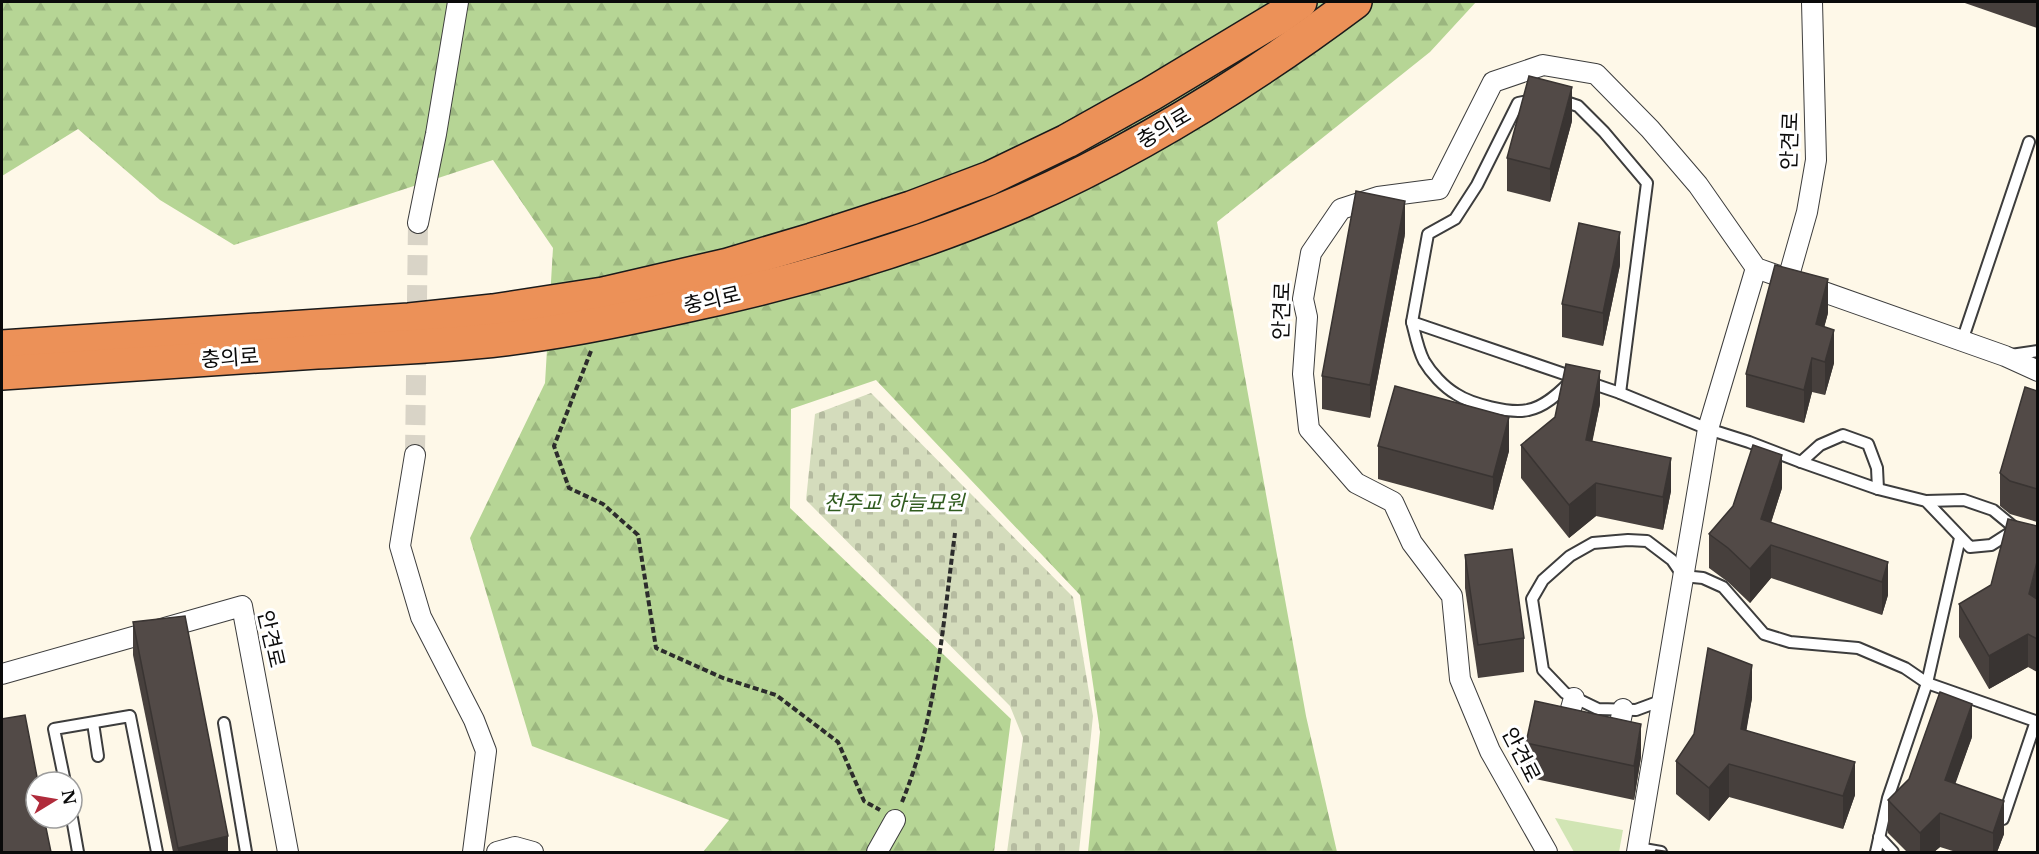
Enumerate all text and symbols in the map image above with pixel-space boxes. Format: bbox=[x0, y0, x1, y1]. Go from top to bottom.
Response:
street label: 충의로 bbox=[1132, 102, 1196, 154]
street label: 안견로 bbox=[1776, 112, 1804, 170]
street label: 충의로 bbox=[681, 281, 743, 319]
street label: 안견로 bbox=[1268, 282, 1296, 340]
street label: 충의로 bbox=[200, 343, 260, 373]
park label: 천주교 하늘묘원 bbox=[823, 490, 966, 516]
street label: 안견로 bbox=[252, 608, 290, 670]
street label: 안견로 bbox=[1496, 723, 1546, 787]
north arrow bbox=[24, 770, 84, 830]
text: N bbox=[57, 788, 80, 806]

